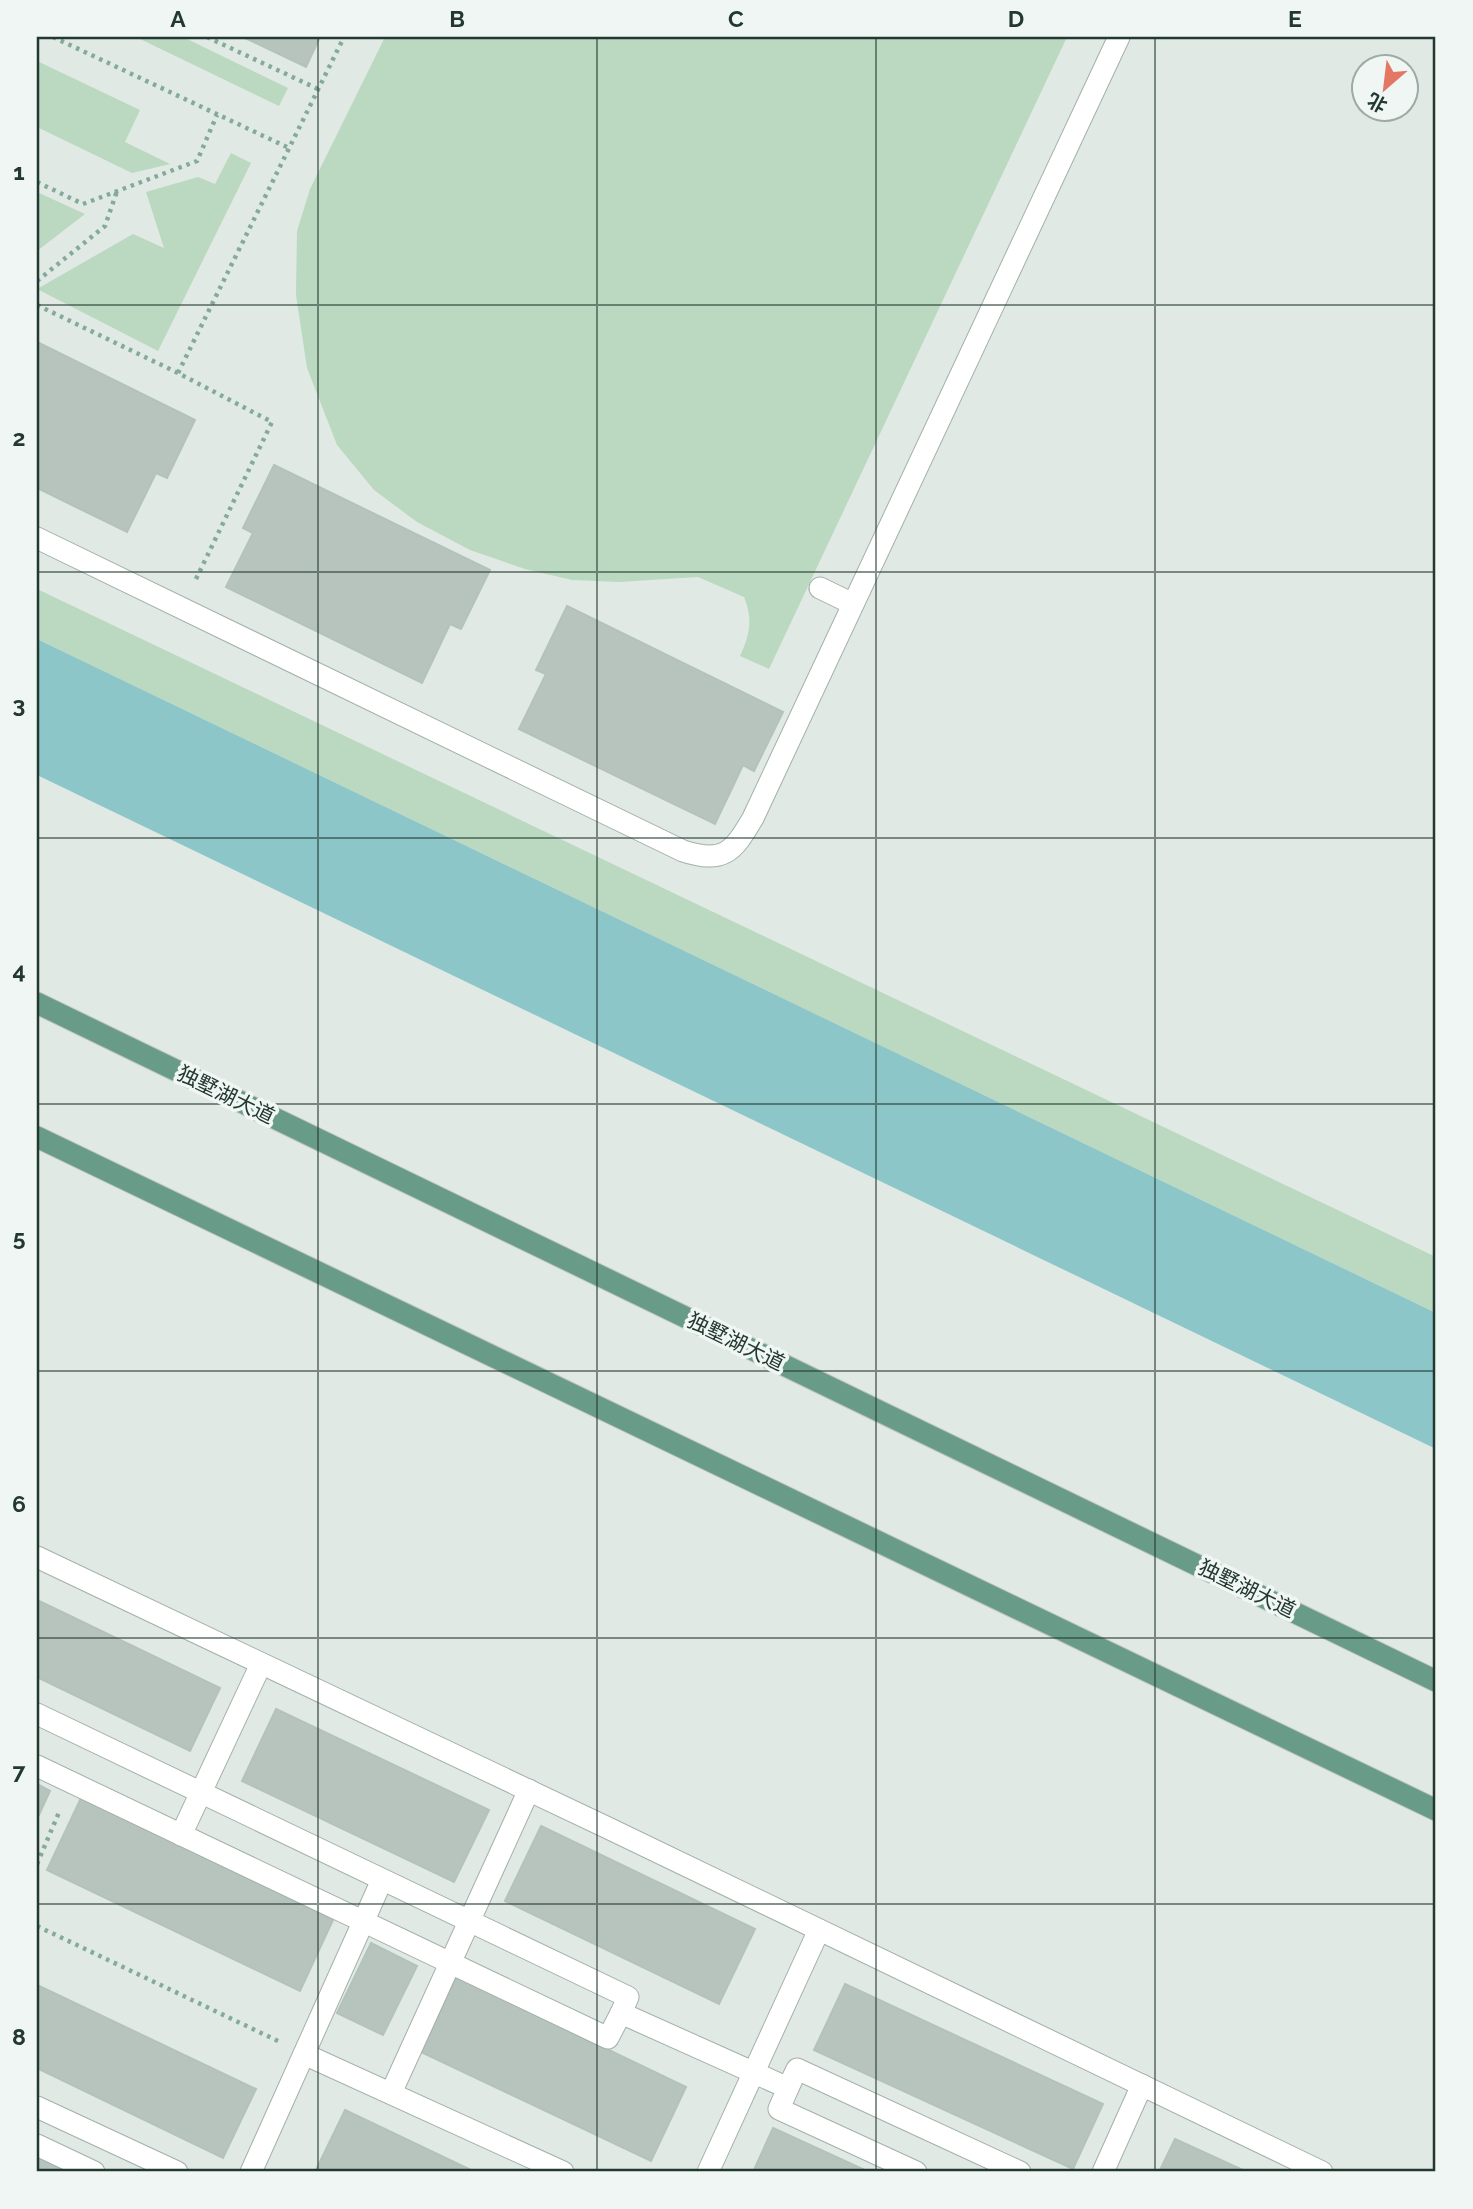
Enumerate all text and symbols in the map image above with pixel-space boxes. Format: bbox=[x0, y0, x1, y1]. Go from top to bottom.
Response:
text: A bbox=[170, 5, 186, 32]
text: B bbox=[449, 5, 465, 32]
text: C bbox=[728, 5, 744, 32]
text: D bbox=[1008, 5, 1024, 32]
text: E bbox=[1288, 5, 1302, 32]
north arrow bbox=[1350, 52, 1420, 122]
text: 北 bbox=[1363, 89, 1391, 117]
text: 1 bbox=[13, 158, 25, 185]
text: 2 bbox=[13, 424, 25, 451]
text: 3 bbox=[13, 691, 25, 718]
text: 4 bbox=[12, 957, 26, 984]
street label: 独墅湖大道 bbox=[174, 1060, 279, 1129]
text: 5 bbox=[13, 1224, 26, 1251]
street label: 独墅湖大道 bbox=[684, 1307, 789, 1376]
text: 6 bbox=[12, 1490, 26, 1517]
street label: 独墅湖大道 bbox=[1195, 1554, 1300, 1623]
text: 7 bbox=[13, 1757, 26, 1784]
text: 8 bbox=[12, 2023, 26, 2050]

